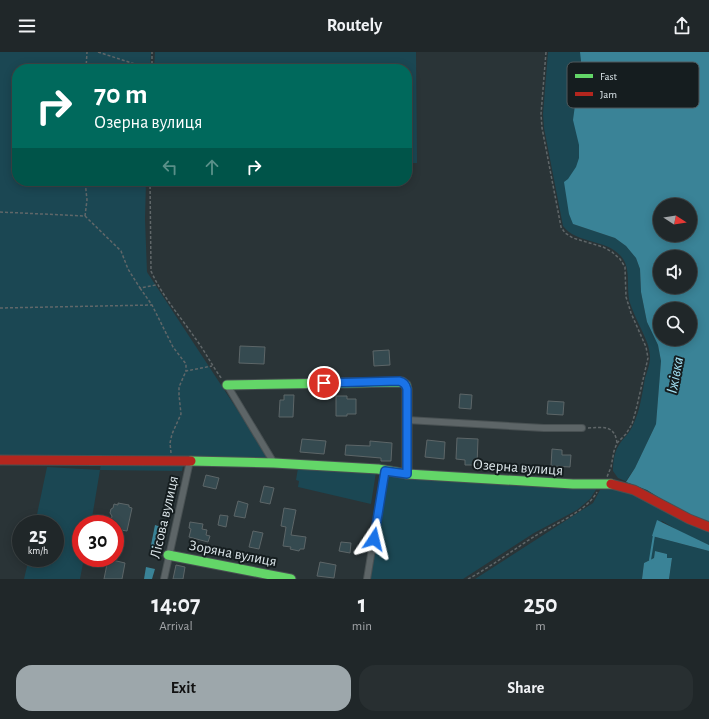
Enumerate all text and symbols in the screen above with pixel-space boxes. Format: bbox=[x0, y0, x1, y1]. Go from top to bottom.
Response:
icon: menu bbox=[16, 15, 38, 37]
icon: share bbox=[671, 15, 693, 37]
text: Routely bbox=[327, 17, 382, 35]
legend bbox=[567, 62, 699, 108]
text: Fast bbox=[600, 71, 618, 82]
icon: right bbox=[28, 80, 80, 132]
text: 70 m bbox=[94, 81, 148, 109]
text: Jam bbox=[600, 89, 617, 100]
text: Озерна вулиця bbox=[94, 114, 203, 132]
icon: left bbox=[159, 156, 181, 178]
icon: ahead bbox=[201, 156, 223, 178]
icon: right bbox=[243, 156, 265, 178]
north arrow bbox=[653, 198, 697, 242]
map controls bbox=[653, 198, 697, 346]
button: sound bbox=[653, 250, 697, 294]
button: search bbox=[653, 302, 697, 346]
water label: Іжівка bbox=[664, 355, 686, 395]
pin bbox=[307, 366, 341, 400]
icon: arrive bbox=[313, 372, 335, 394]
street label: Озерна вулиця bbox=[472, 457, 564, 478]
street label: Лісова вулиця bbox=[148, 474, 181, 560]
speed limit sign: 30 bbox=[72, 515, 124, 567]
position arrow bbox=[353, 518, 395, 560]
text: 25 bbox=[29, 526, 47, 546]
street label: Зоряна вулиця bbox=[188, 538, 278, 569]
text: km/h bbox=[28, 546, 48, 556]
text: 14:07 bbox=[151, 593, 200, 617]
text: 1 bbox=[358, 593, 366, 617]
text: 250 bbox=[523, 593, 558, 617]
text: Arrival bbox=[159, 620, 193, 633]
text: min bbox=[352, 620, 372, 633]
text: m bbox=[535, 620, 546, 633]
button: Exit bbox=[16, 665, 351, 711]
button: Share bbox=[359, 665, 693, 711]

